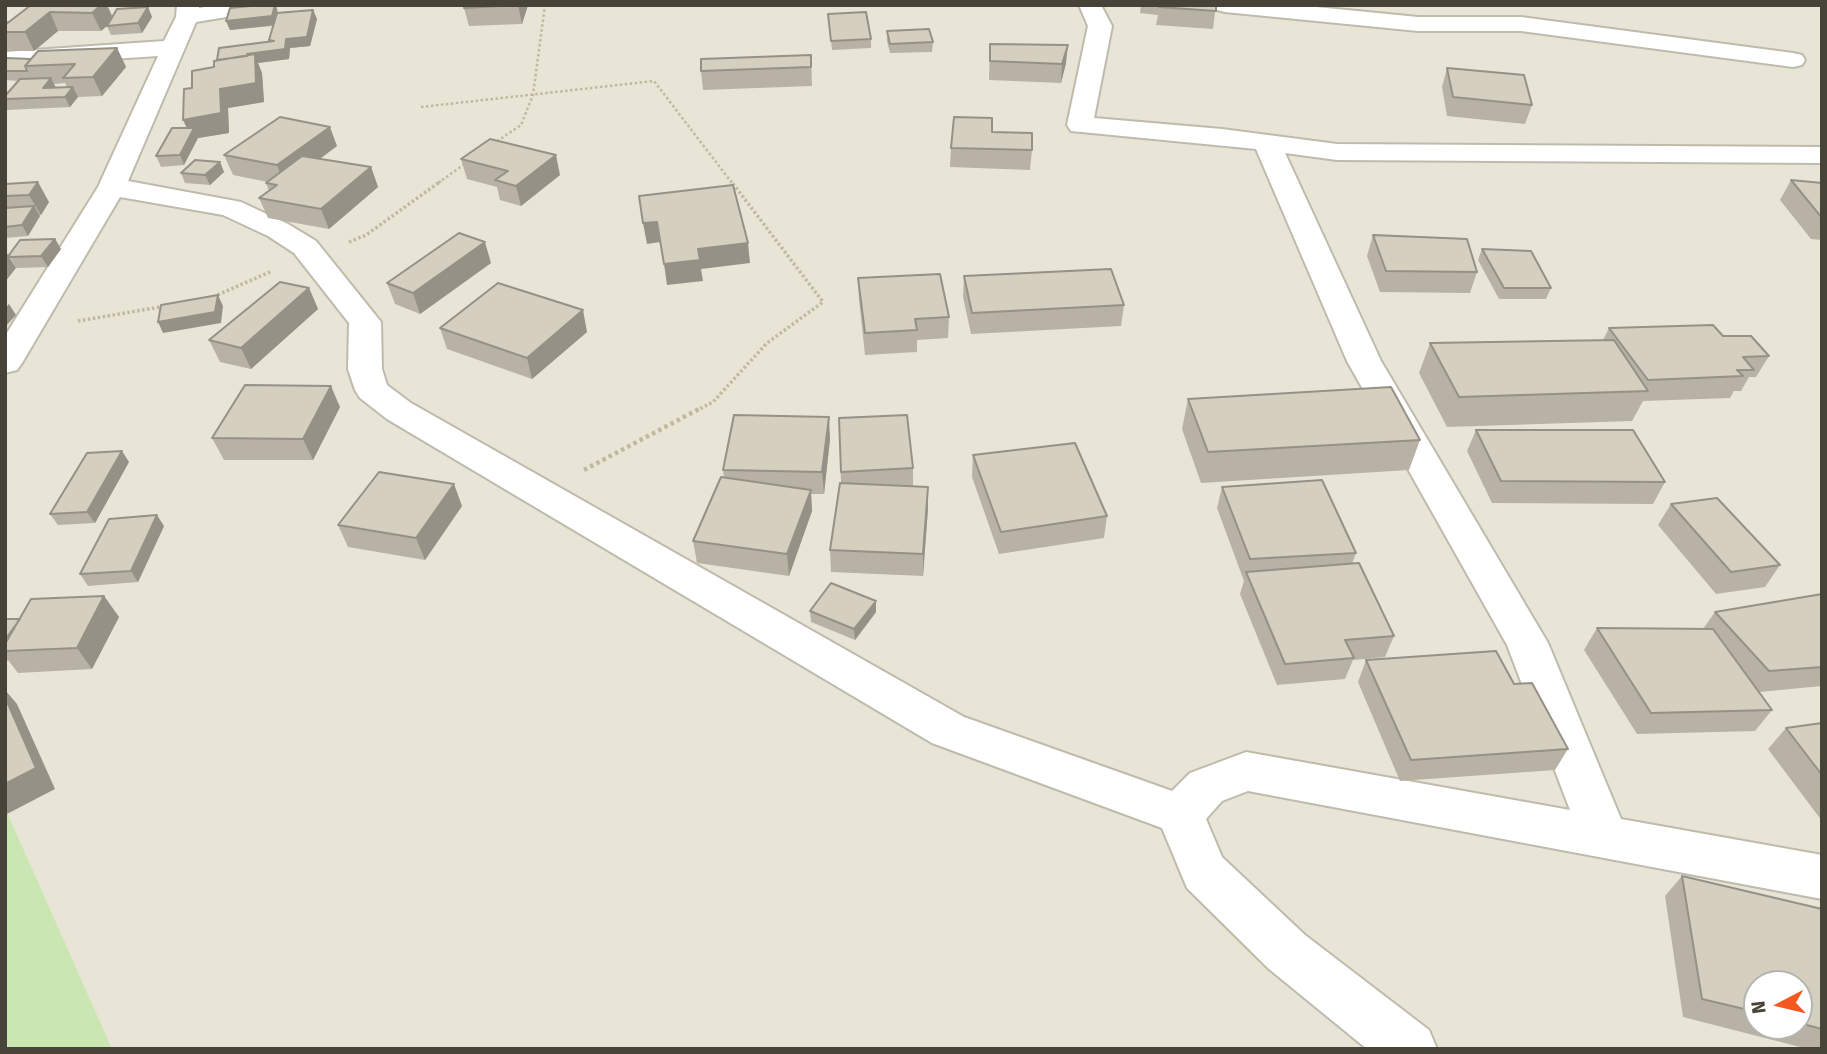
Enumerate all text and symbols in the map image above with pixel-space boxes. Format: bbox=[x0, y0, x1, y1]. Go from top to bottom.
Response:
north arrow bbox=[1743, 970, 1813, 1040]
text: N bbox=[1746, 1000, 1771, 1015]

